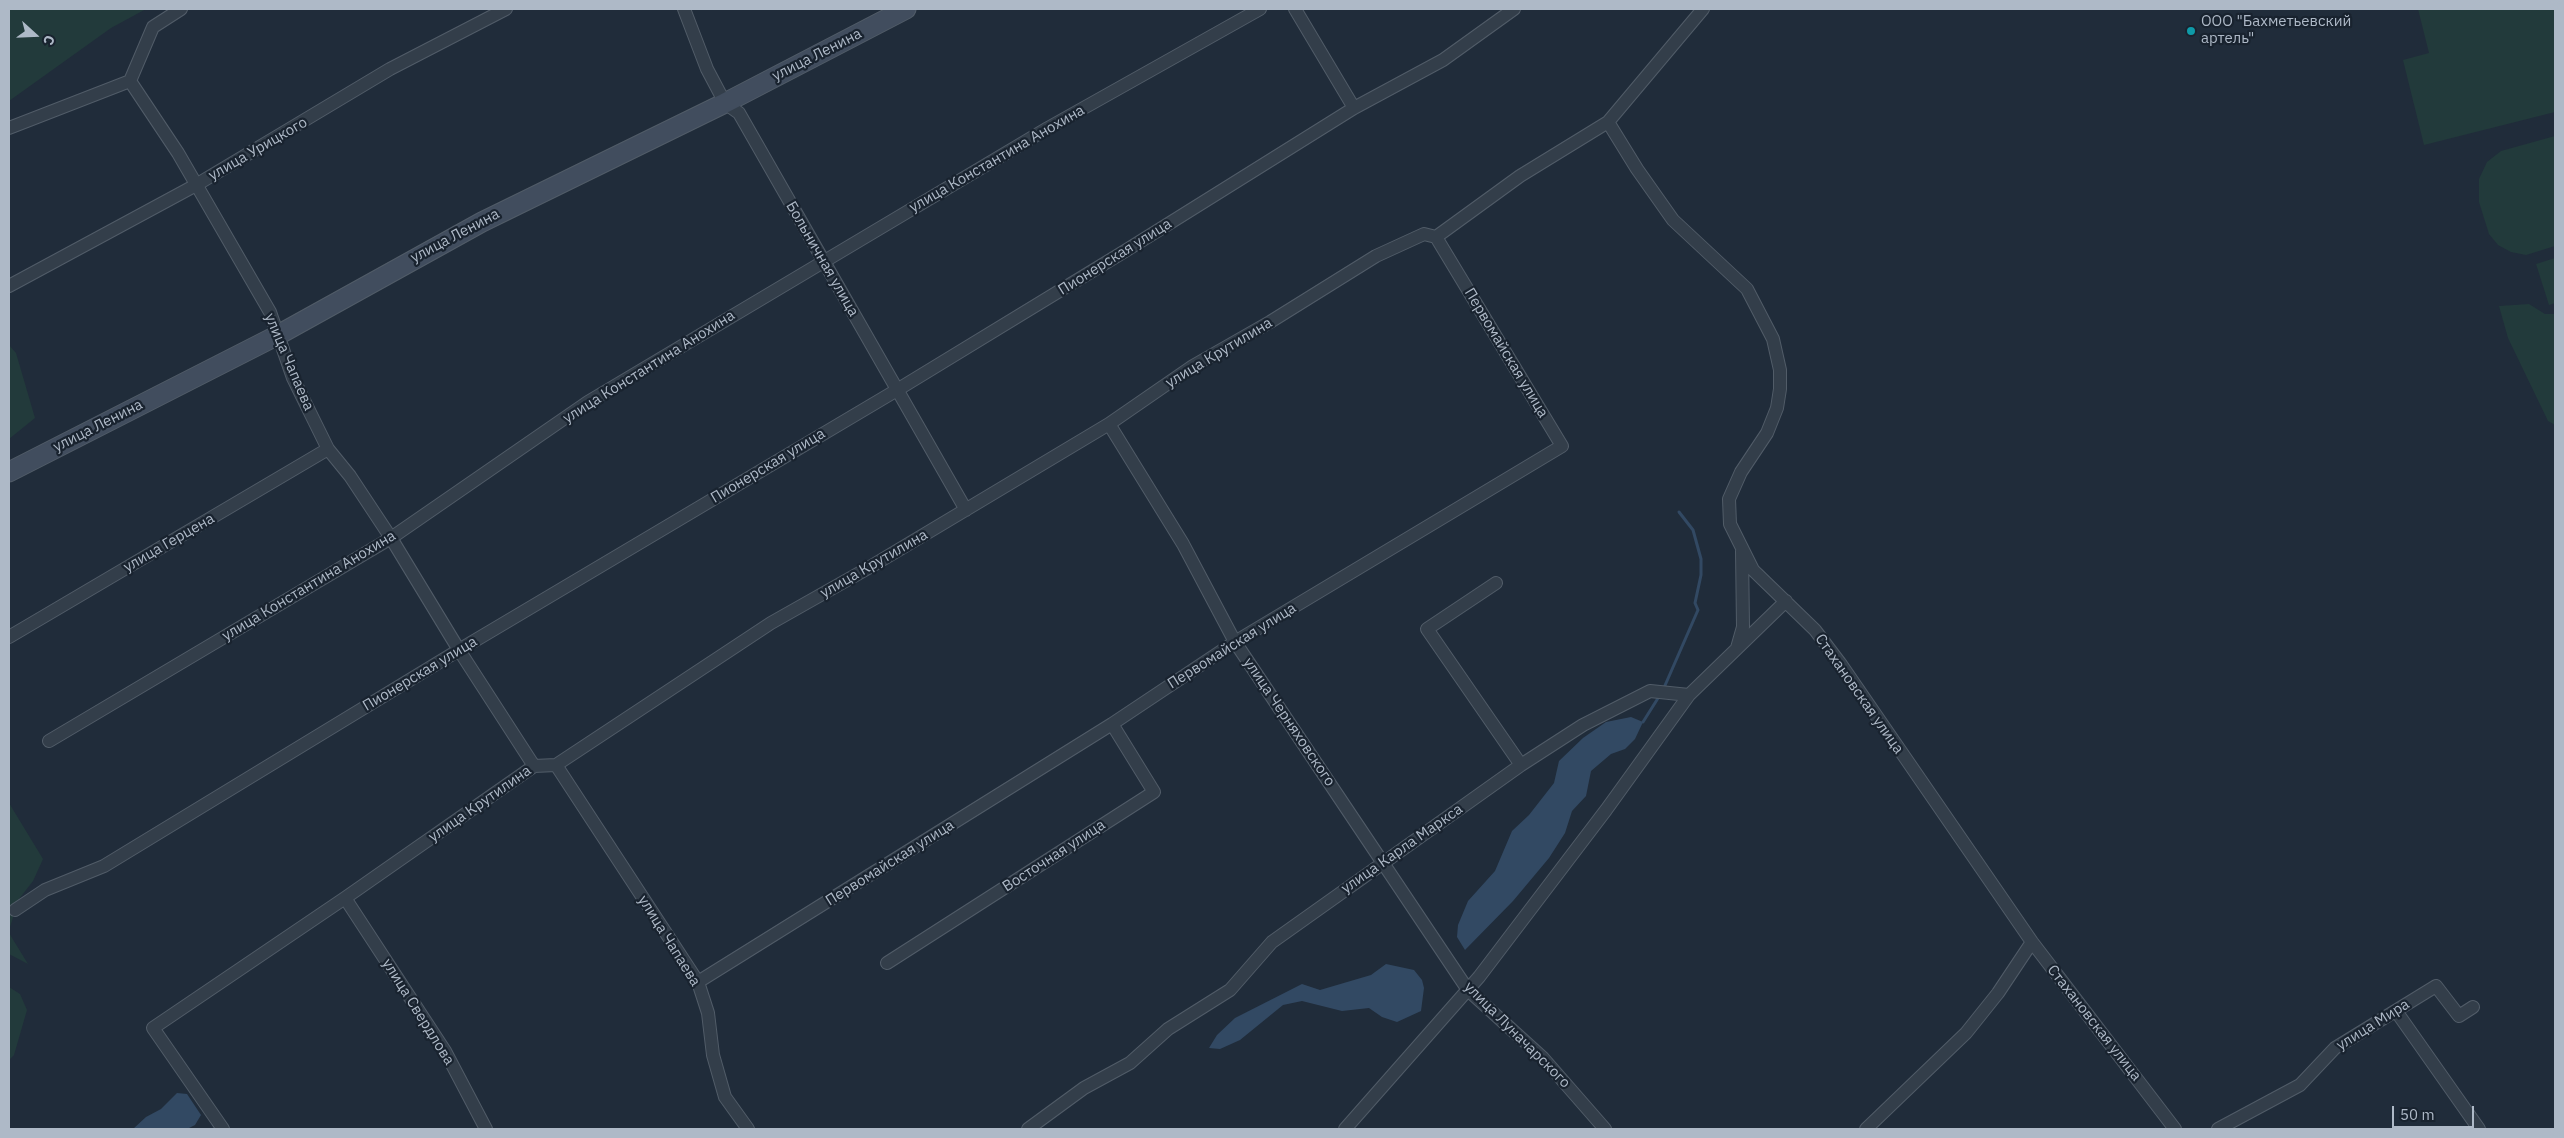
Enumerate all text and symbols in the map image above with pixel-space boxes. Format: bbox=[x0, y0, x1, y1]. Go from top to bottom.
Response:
north arrow bbox=[10, 10, 60, 60]
place label: ООО "Бахметьевский артель" bbox=[2201, 13, 2351, 48]
street label: улица Ленина bbox=[769, 25, 865, 85]
marker: ООО "Бахметьевский артель" bbox=[2185, 25, 2197, 37]
text: С bbox=[39, 33, 59, 47]
street label: улица Константина Анохина bbox=[906, 101, 1088, 217]
street label: улица Урицкого bbox=[205, 113, 311, 185]
street label: Больничная улица bbox=[782, 198, 862, 320]
street label: улица Ленина bbox=[407, 205, 503, 267]
street label: Пионерская улица bbox=[1055, 215, 1175, 299]
street label: Первомайская улица bbox=[1460, 285, 1552, 421]
street label: улица Константина Анохина bbox=[560, 307, 738, 427]
street label: улица Чапаева bbox=[260, 311, 318, 413]
street label: улица Крутилина bbox=[1162, 314, 1276, 392]
street label: улица Ленина bbox=[50, 396, 146, 456]
street label: Пионерская улица bbox=[708, 425, 828, 507]
street label: улица Герцена bbox=[120, 510, 218, 576]
street label: улица Крутилина bbox=[817, 526, 931, 602]
street label: улица Константина Анохина bbox=[219, 527, 399, 645]
street label: Первомайская улица bbox=[1164, 599, 1300, 693]
street label: Стахановская улица bbox=[1811, 631, 1907, 757]
street label: Пионерская улица bbox=[360, 633, 480, 715]
street label: улица Черняховского bbox=[1239, 654, 1339, 790]
street label: улица Крутилина bbox=[425, 762, 535, 846]
street label: улица Карла Маркса bbox=[1338, 800, 1466, 898]
street label: Первомайская улица bbox=[822, 816, 958, 910]
street label: Восточная улица bbox=[999, 816, 1109, 896]
street label: улица Чапаева bbox=[634, 892, 704, 990]
street label: улица Свердлова bbox=[378, 956, 458, 1068]
street label: Стахановская улица bbox=[2043, 961, 2145, 1085]
street label: улица Луначарского bbox=[1460, 978, 1574, 1092]
street label: улица Мира bbox=[2333, 995, 2413, 1055]
scale bar bbox=[2394, 1096, 2476, 1128]
text: 50 m bbox=[2400, 1105, 2435, 1124]

